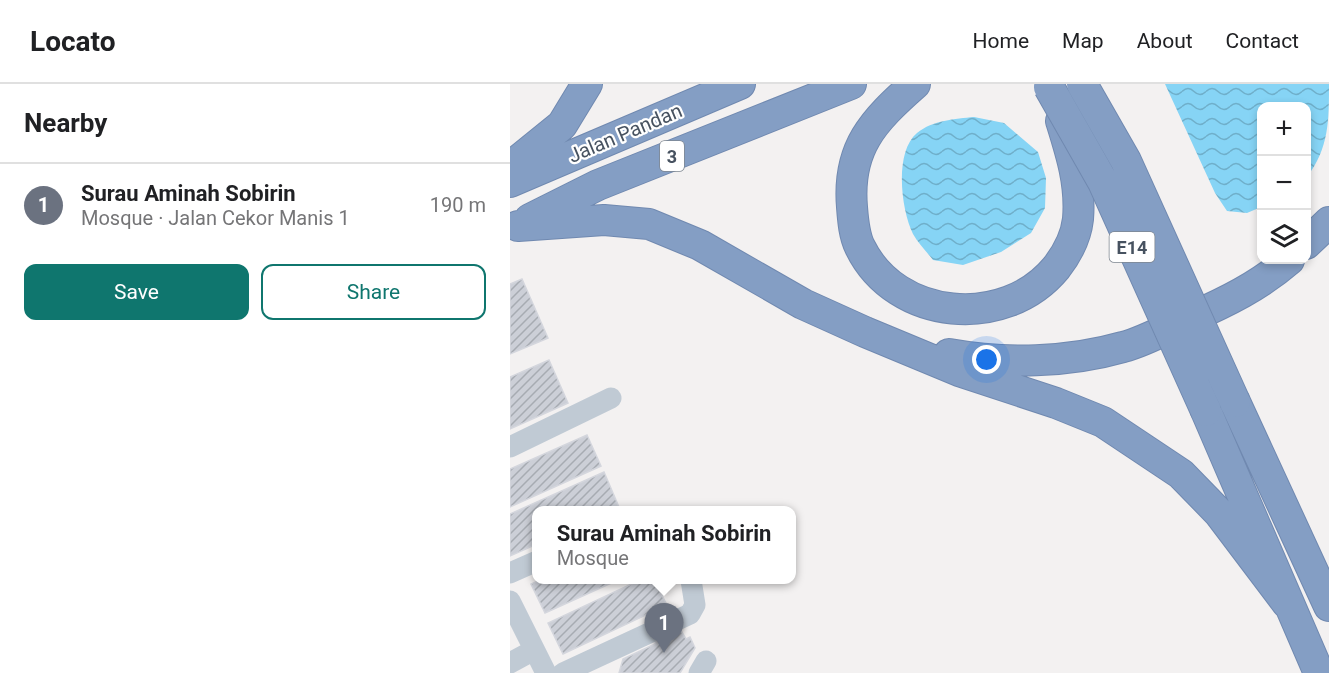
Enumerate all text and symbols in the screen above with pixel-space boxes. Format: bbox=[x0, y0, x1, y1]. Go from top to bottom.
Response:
text: Locato bbox=[30, 25, 115, 58]
text: Home bbox=[973, 29, 1029, 53]
text: Map bbox=[1062, 29, 1104, 53]
text: About bbox=[1137, 29, 1193, 53]
text: Contact bbox=[1226, 29, 1299, 53]
street label: Jalan Pandan bbox=[564, 98, 686, 168]
map controls bbox=[1257, 102, 1311, 264]
button: + bbox=[1257, 102, 1311, 156]
text: Nearby bbox=[24, 108, 107, 138]
road number: 3 bbox=[660, 141, 684, 171]
button: − bbox=[1257, 156, 1311, 210]
text: Surau Aminah Sobirin bbox=[81, 181, 296, 206]
text: 1 bbox=[38, 193, 49, 217]
text: 190 m bbox=[430, 193, 486, 217]
text: Mosque · Jalan Cekor Manis 1 bbox=[81, 206, 350, 230]
button: layers bbox=[1257, 210, 1311, 264]
road number: E14 bbox=[1110, 232, 1154, 262]
button: Save bbox=[24, 264, 249, 320]
button: Share bbox=[261, 264, 486, 320]
your location bbox=[972, 345, 1001, 374]
popup bbox=[532, 506, 796, 584]
text: Surau Aminah Sobirin bbox=[557, 521, 771, 546]
text: Mosque bbox=[557, 546, 629, 570]
pin: 1 bbox=[644, 604, 684, 653]

